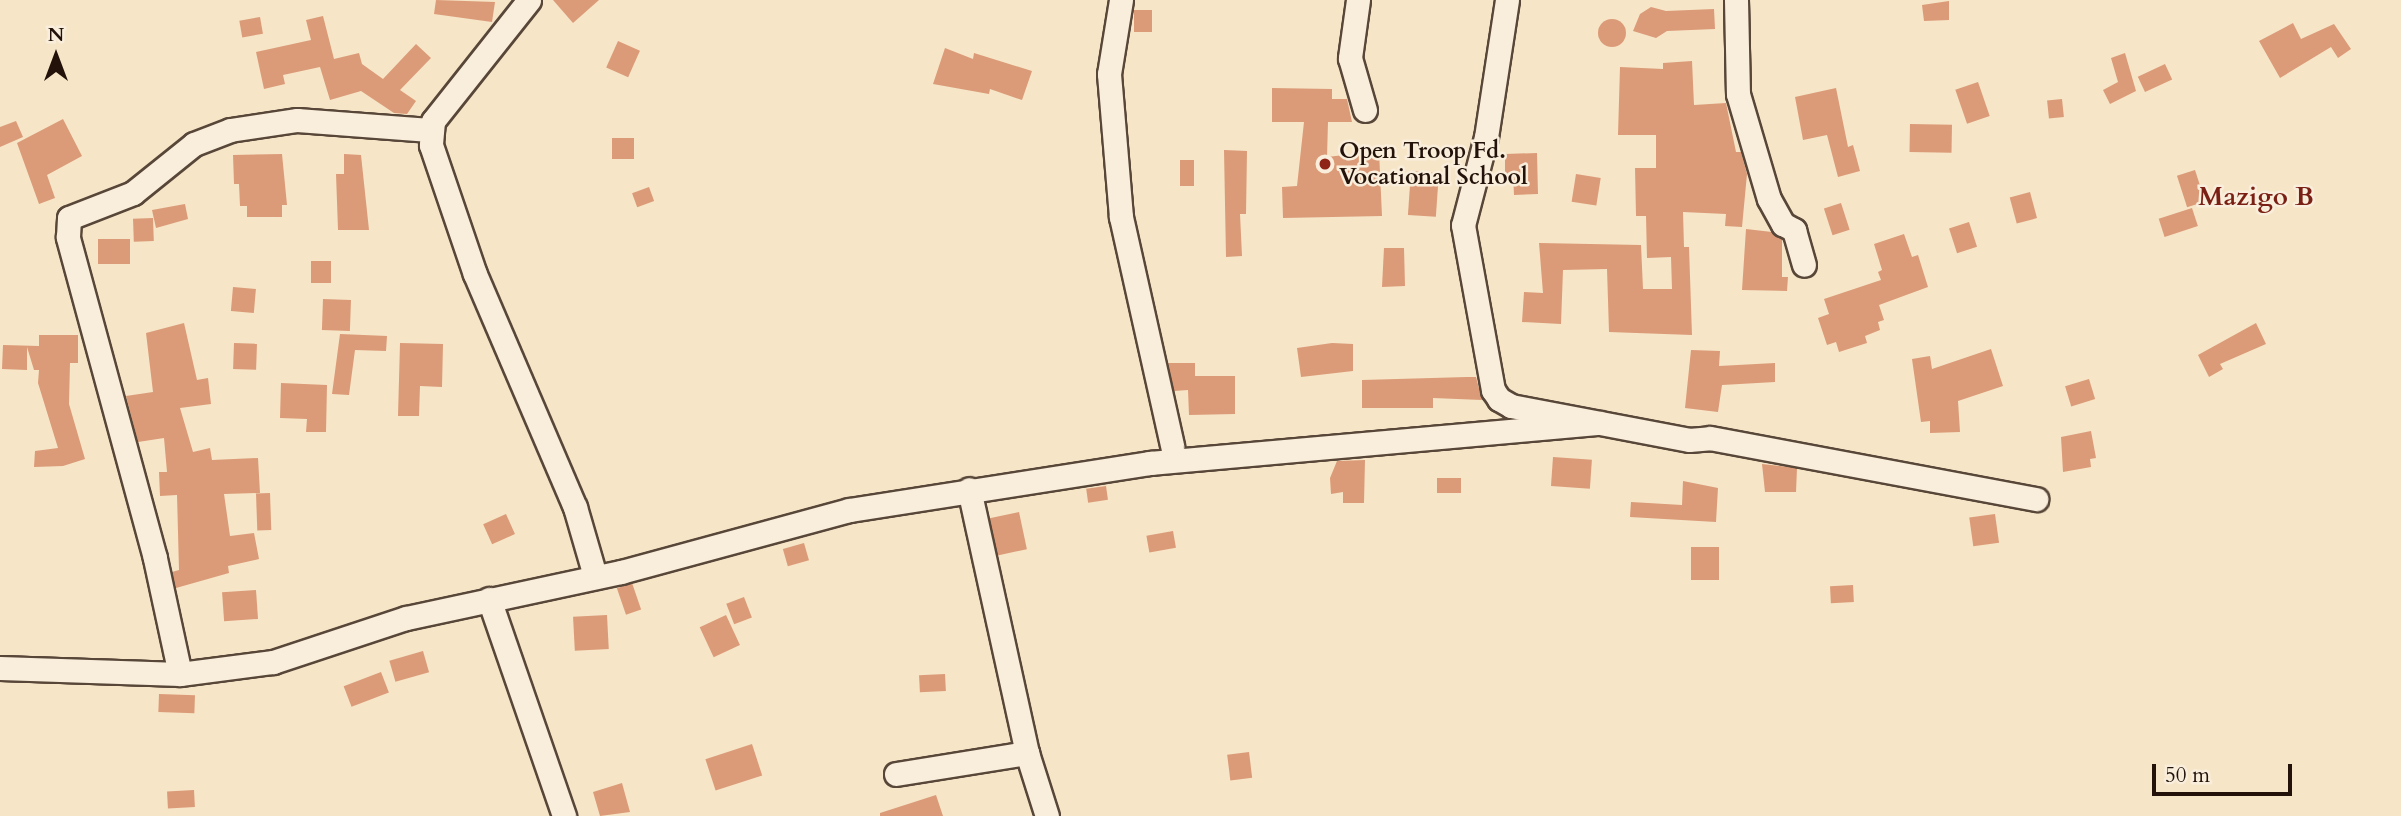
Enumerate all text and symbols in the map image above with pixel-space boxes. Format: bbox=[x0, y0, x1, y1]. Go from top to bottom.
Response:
north arrow bbox=[21, 21, 91, 91]
text: N bbox=[48, 22, 64, 48]
place label: Open Troop Fd. Vocational School bbox=[1339, 137, 1528, 191]
marker: Open Troop Fd. Vocational School bbox=[1317, 156, 1333, 172]
district label: Mazigo B bbox=[2198, 181, 2314, 213]
scale bar bbox=[2156, 750, 2296, 794]
text: 50 m bbox=[2165, 761, 2210, 790]

